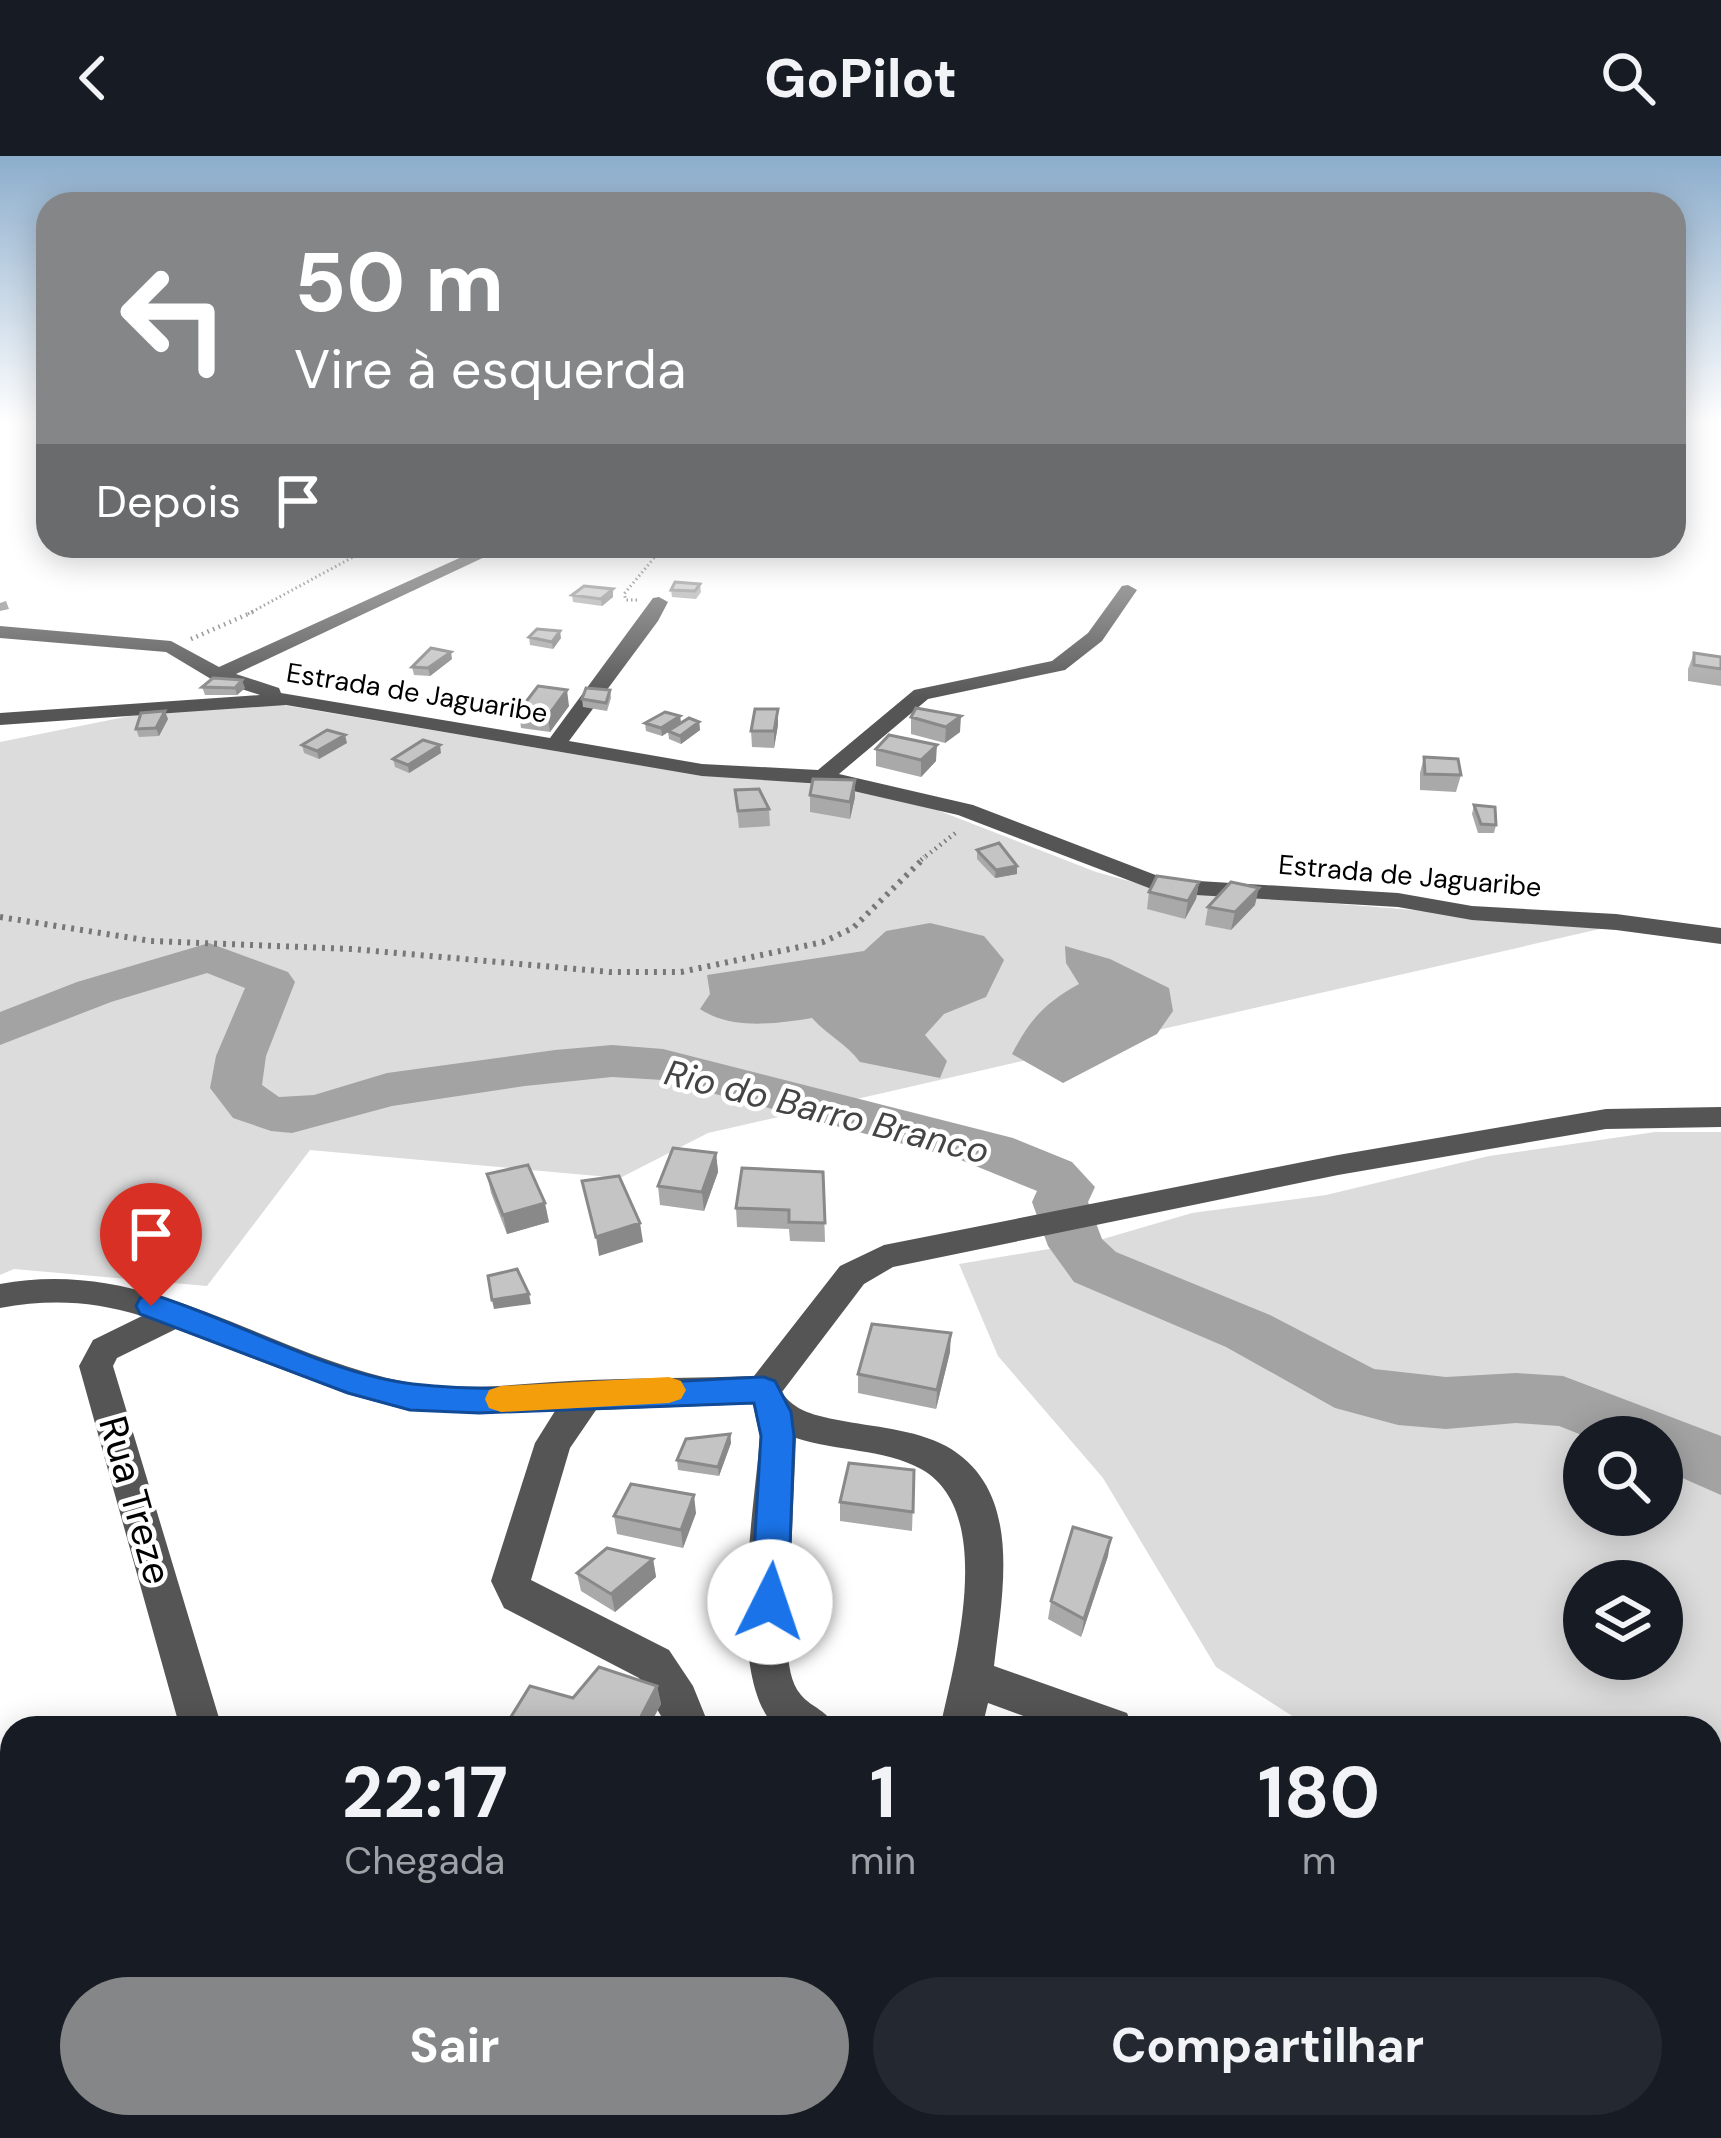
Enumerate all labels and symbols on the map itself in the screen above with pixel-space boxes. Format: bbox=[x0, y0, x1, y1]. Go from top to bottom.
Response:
street label: Estrada de Jaguaribe bbox=[284, 655, 550, 730]
street label: Estrada de Jaguaribe bbox=[1277, 847, 1543, 904]
water label: Rio do Barro Branco bbox=[660, 1048, 994, 1175]
pin bbox=[100, 1183, 202, 1306]
street label: Rua Treze bbox=[87, 1410, 184, 1590]
position arrow bbox=[707, 1539, 833, 1665]

